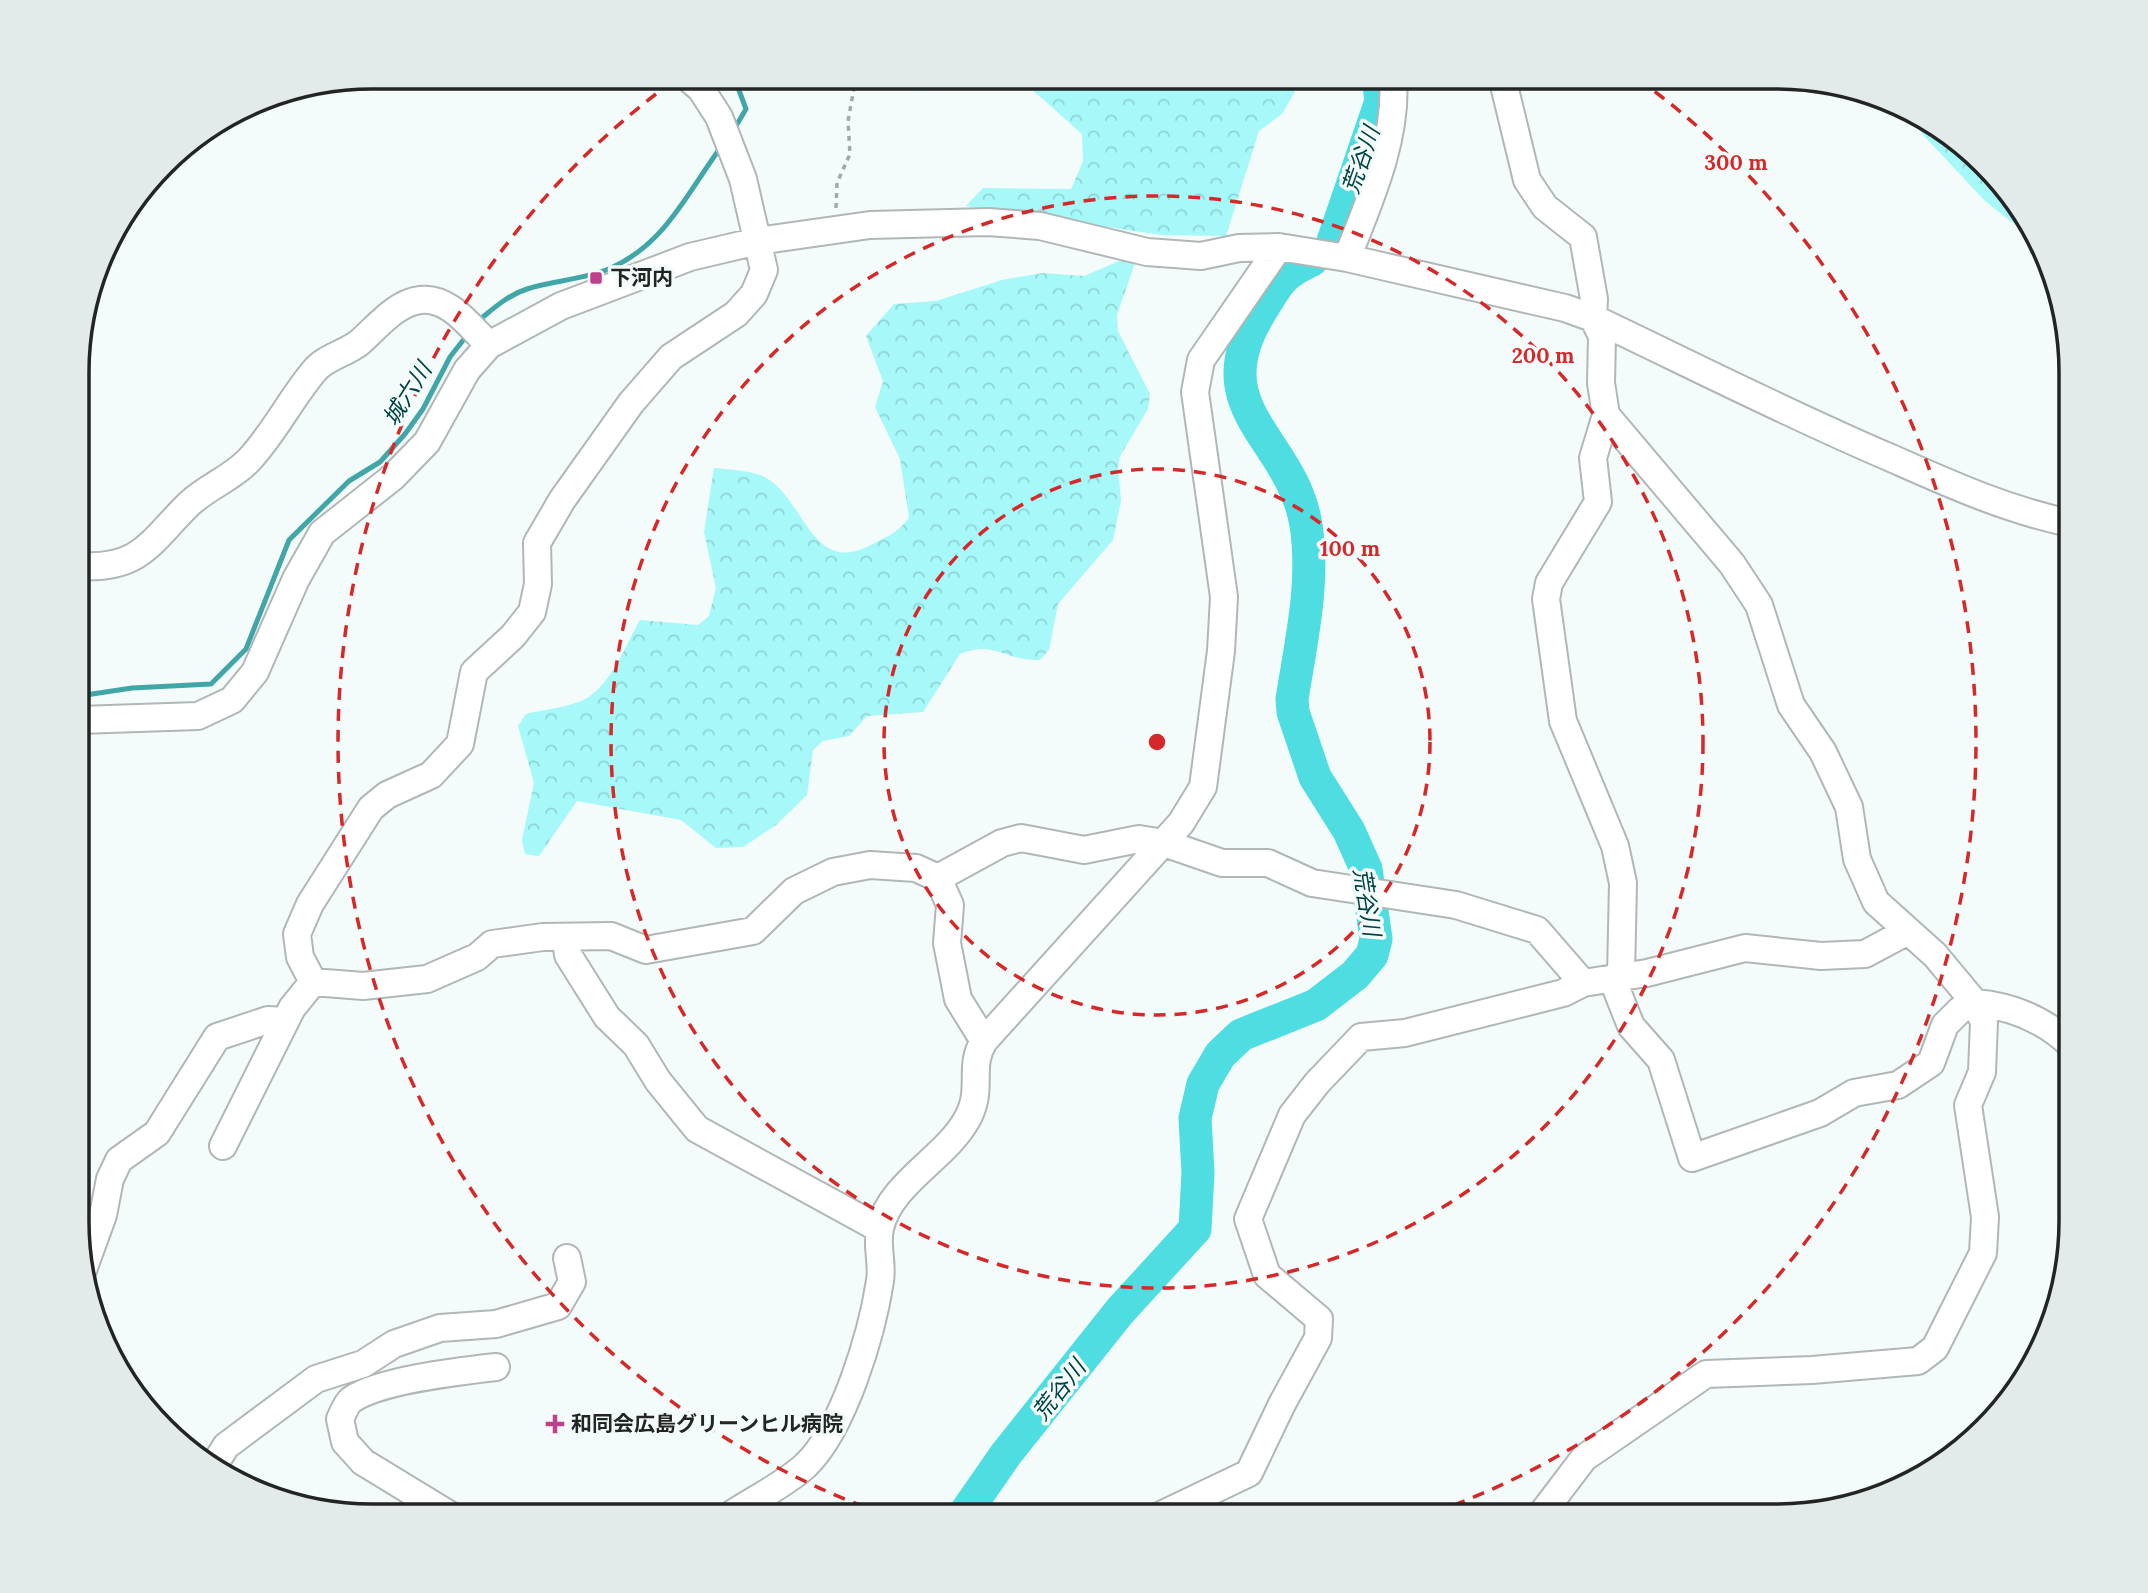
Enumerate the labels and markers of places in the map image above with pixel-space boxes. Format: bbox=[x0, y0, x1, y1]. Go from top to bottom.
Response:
place label: 下河内 bbox=[610, 264, 673, 291]
marker: 下河内 bbox=[588, 270, 604, 286]
centre of rings bbox=[1145, 730, 1169, 754]
place label: 和同会広島グリーンヒル病院 bbox=[571, 1410, 843, 1437]
marker: 和同会広島グリーンヒル病院 bbox=[545, 1414, 565, 1434]

